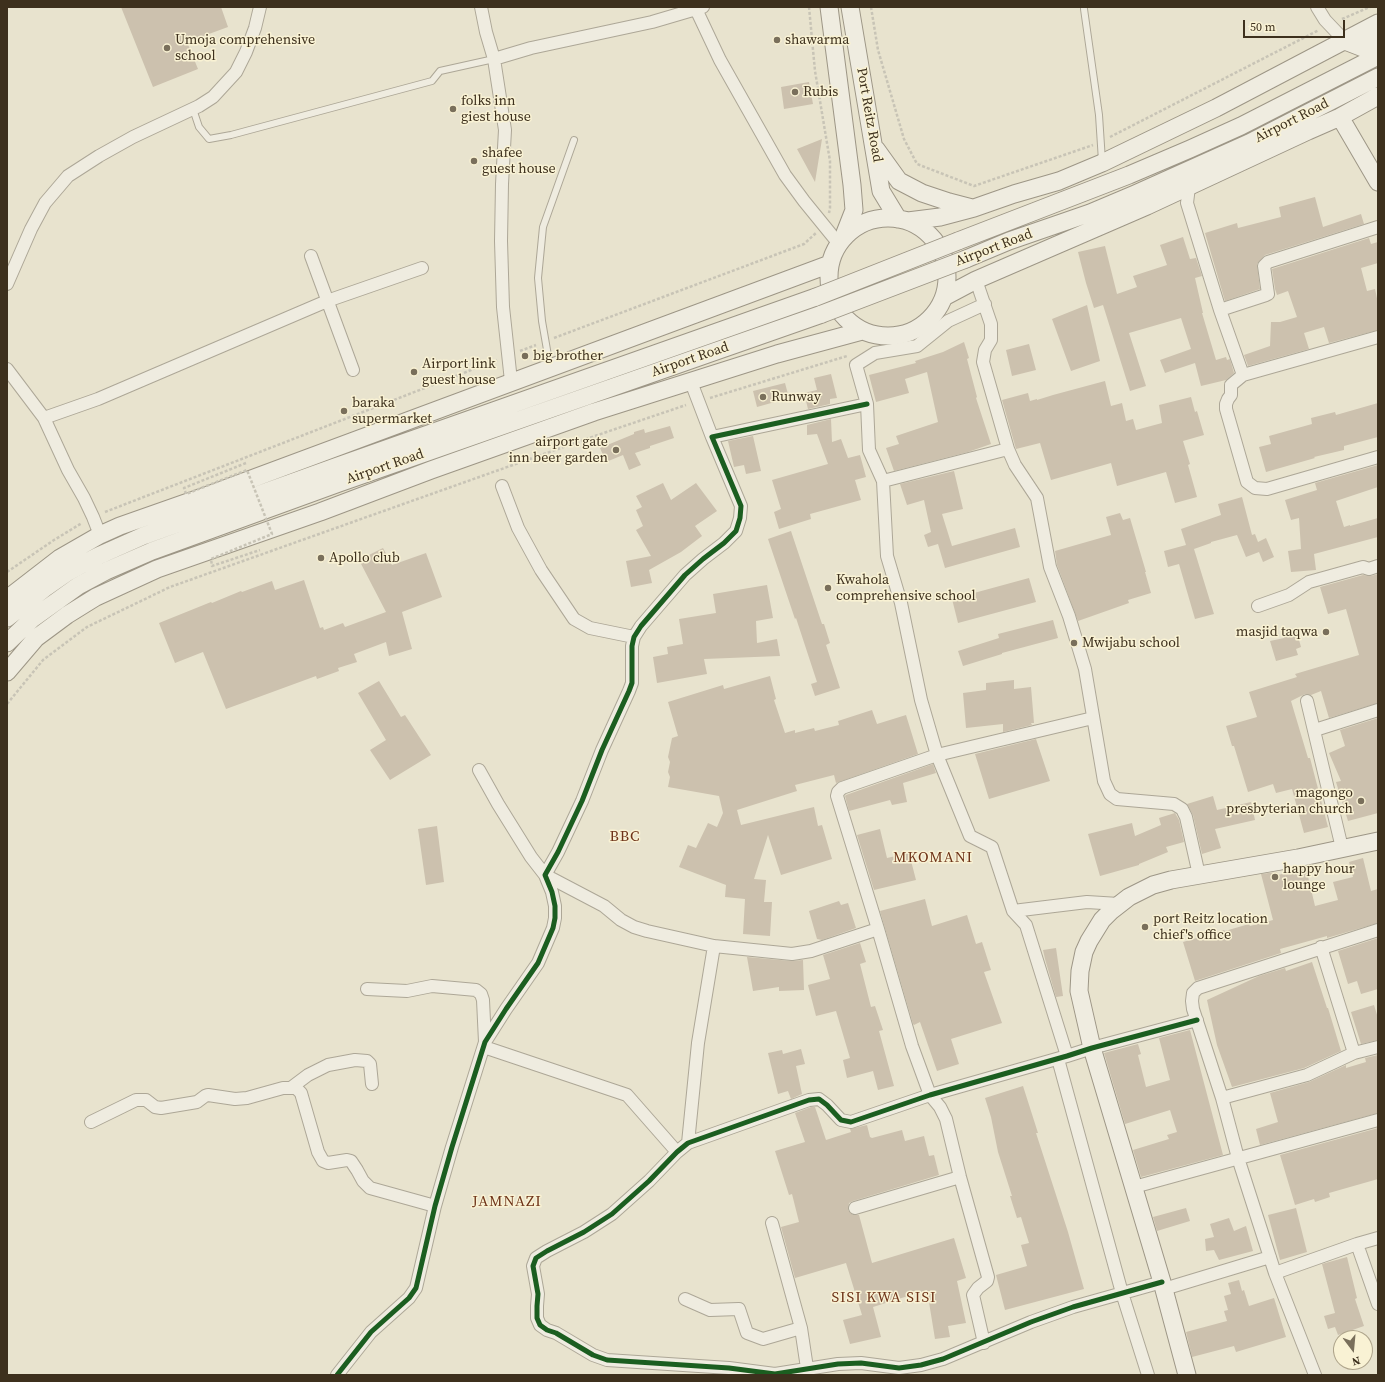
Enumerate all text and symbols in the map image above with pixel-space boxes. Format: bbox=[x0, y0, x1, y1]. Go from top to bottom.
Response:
scale bar bbox=[1245, 12, 1347, 38]
text: 50 m bbox=[1250, 19, 1276, 35]
place label: Umoja comprehensive school bbox=[175, 32, 315, 64]
place label: shawarma bbox=[785, 32, 849, 48]
marker: shawarma bbox=[772, 35, 782, 45]
marker: Umoja comprehensive school bbox=[162, 43, 172, 53]
street label: Port Reitz Road bbox=[852, 66, 886, 164]
place label: Rubis bbox=[803, 84, 838, 100]
marker: Rubis bbox=[790, 87, 800, 97]
place label: folks inn giest house bbox=[461, 93, 531, 126]
street label: Airport Road bbox=[1252, 95, 1332, 147]
marker: folks inn giest house bbox=[448, 104, 458, 114]
place label: shafee guest house bbox=[482, 145, 556, 178]
marker: shafee guest house bbox=[469, 156, 479, 166]
street label: Airport Road bbox=[953, 226, 1035, 270]
street label: Airport Road bbox=[649, 339, 731, 381]
place label: big brother bbox=[533, 348, 603, 364]
marker: big brother bbox=[520, 351, 530, 361]
place label: Airport link guest house bbox=[422, 356, 496, 388]
marker: Airport link guest house bbox=[409, 367, 419, 377]
place label: Runway bbox=[771, 389, 821, 405]
marker: Runway bbox=[758, 392, 768, 402]
place label: baraka supermarket bbox=[352, 395, 432, 428]
marker: baraka supermarket bbox=[339, 406, 349, 416]
place label: airport gate inn beer garden bbox=[509, 434, 608, 466]
marker: airport gate inn beer garden bbox=[611, 445, 621, 455]
street label: Airport Road bbox=[344, 446, 426, 488]
place label: Apollo club bbox=[329, 550, 400, 566]
marker: Apollo club bbox=[316, 553, 326, 563]
place label: Kwahola comprehensive school bbox=[836, 572, 976, 604]
marker: Kwahola comprehensive school bbox=[823, 583, 833, 593]
place label: masjid taqwa bbox=[1236, 624, 1318, 640]
marker: masjid taqwa bbox=[1321, 627, 1331, 637]
place label: Mwijabu school bbox=[1082, 635, 1180, 651]
marker: Mwijabu school bbox=[1069, 638, 1079, 648]
place label: magongo presbyterian church bbox=[1226, 785, 1353, 818]
marker: magongo presbyterian church bbox=[1356, 796, 1366, 806]
district label: BBC bbox=[610, 828, 640, 846]
district label: MKOMANI bbox=[893, 849, 973, 867]
place label: happy hour lounge bbox=[1283, 861, 1355, 894]
marker: happy hour lounge bbox=[1270, 872, 1280, 882]
place label: port Reitz location chief's office bbox=[1153, 911, 1268, 944]
marker: port Reitz location chief's office bbox=[1140, 922, 1150, 932]
district label: JAMNAZI bbox=[472, 1193, 542, 1211]
district label: SISI KWA SISI bbox=[832, 1289, 936, 1307]
north arrow bbox=[1333, 1330, 1373, 1370]
text: N bbox=[1350, 1353, 1362, 1369]

